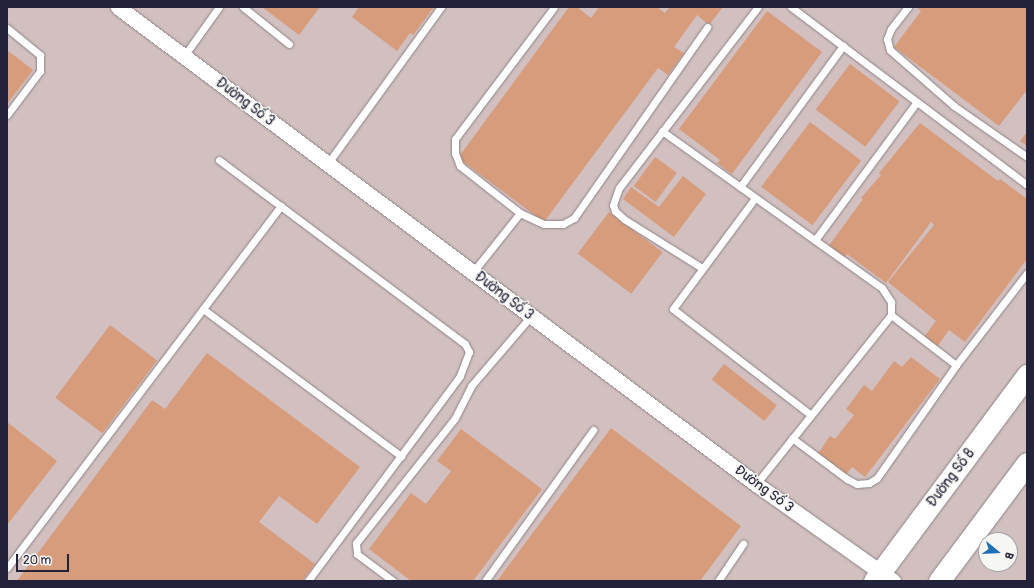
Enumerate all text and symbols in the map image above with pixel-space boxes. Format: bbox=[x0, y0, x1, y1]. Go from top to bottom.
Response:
street label: Đường Số 3 bbox=[212, 74, 278, 130]
street label: Đường Số 3 bbox=[471, 268, 537, 324]
street label: Đường Số 8 bbox=[924, 446, 978, 510]
street label: Đường Số 3 bbox=[731, 462, 797, 516]
north arrow bbox=[978, 532, 1018, 572]
scale bar bbox=[18, 546, 71, 572]
text: B bbox=[1002, 551, 1016, 561]
text: 20 m bbox=[23, 553, 51, 568]

